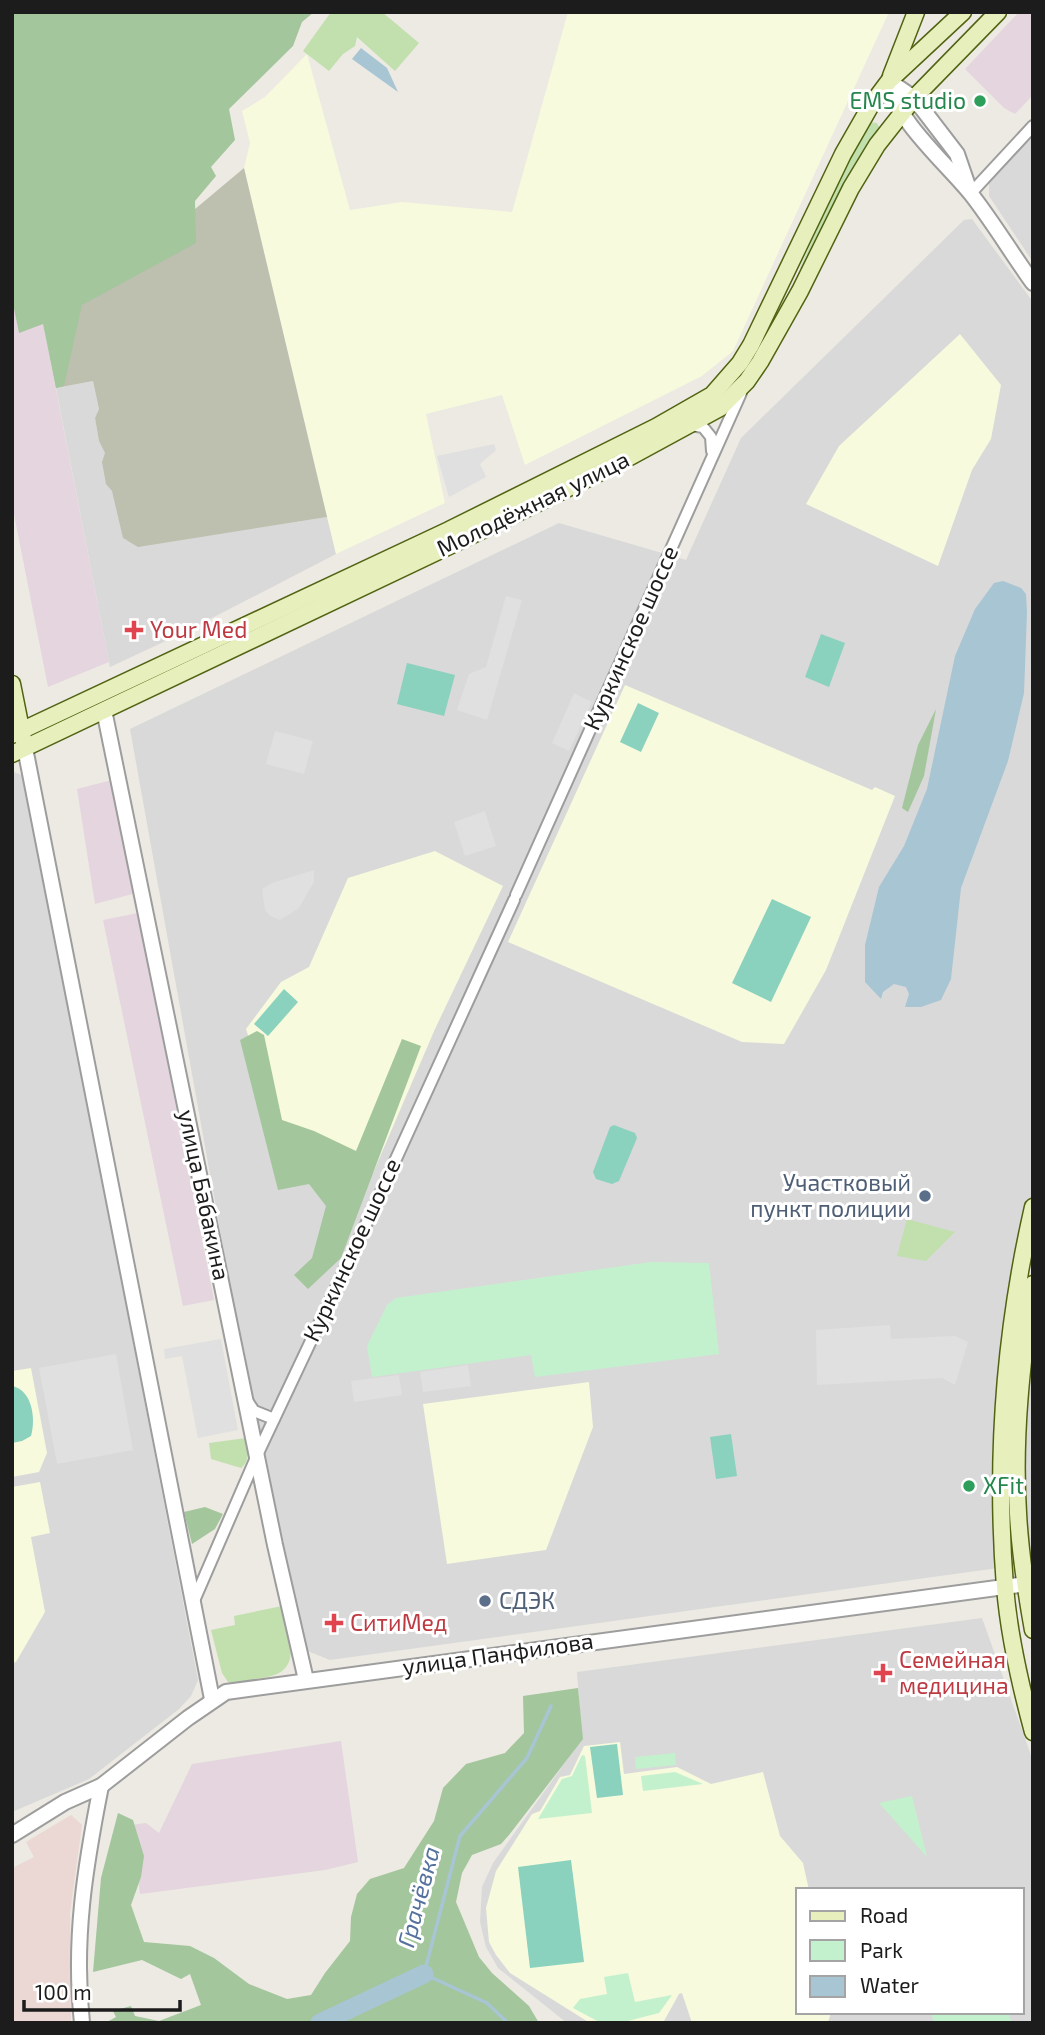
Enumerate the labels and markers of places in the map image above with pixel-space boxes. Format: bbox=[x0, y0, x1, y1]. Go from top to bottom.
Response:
place label: EMS studio bbox=[849, 86, 966, 114]
marker: EMS studio bbox=[972, 93, 988, 109]
place label: Your Med bbox=[150, 615, 247, 643]
marker: Your Med bbox=[124, 620, 144, 640]
place label: Участковый пункт полиции bbox=[750, 1168, 911, 1223]
marker: Участковый пункт полиции bbox=[917, 1188, 933, 1204]
place label: XFit bbox=[983, 1471, 1024, 1499]
marker: XFit bbox=[961, 1478, 977, 1494]
place label: СДЭК bbox=[499, 1586, 555, 1614]
marker: СДЭК bbox=[477, 1593, 493, 1609]
place label: СитиМед bbox=[350, 1608, 447, 1636]
marker: СитиМед bbox=[324, 1613, 344, 1633]
place label: Семейная медицина bbox=[899, 1645, 1009, 1699]
marker: Семейная медицина bbox=[873, 1663, 893, 1683]

